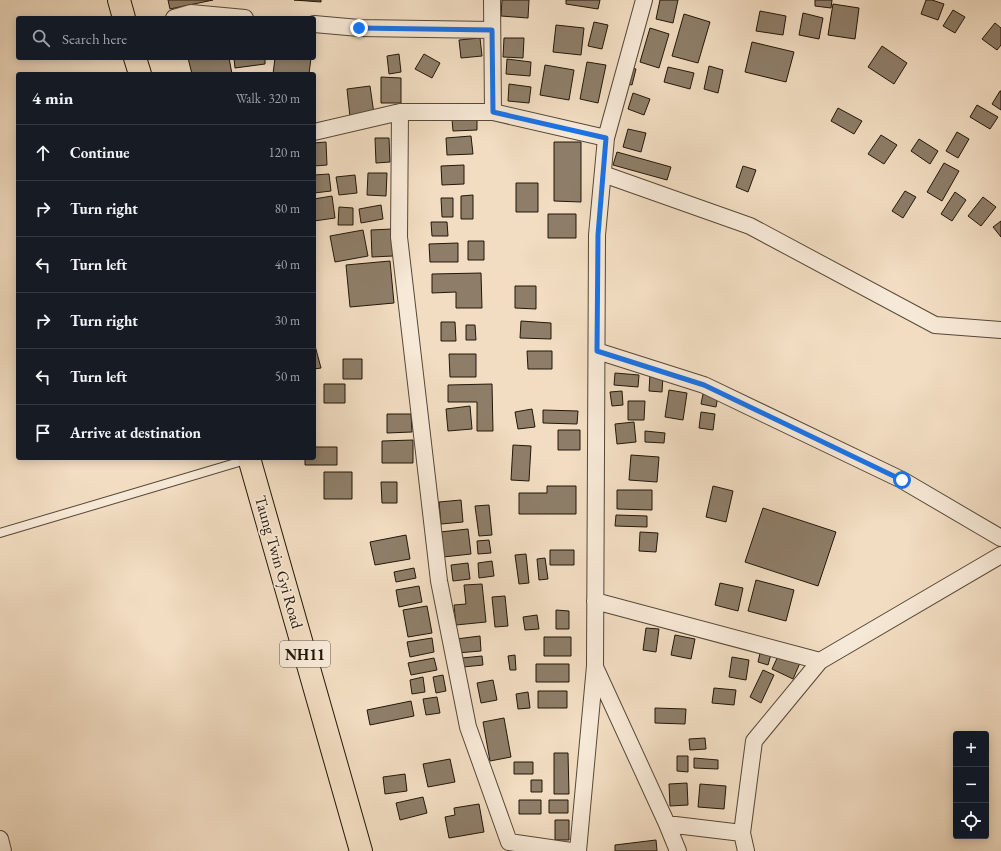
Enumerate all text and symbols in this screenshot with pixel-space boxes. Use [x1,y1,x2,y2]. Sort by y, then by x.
search box [16,16,316,60]
route end [350,19,368,37]
icon: search [30,27,52,49]
text: Search here [62,29,127,48]
text: 4 min [32,87,73,109]
text: Walk · 320 m [236,90,300,107]
icon: ahead [32,142,54,164]
text: Continue [70,143,130,162]
text: 120 m [269,144,300,161]
icon: right [32,198,54,220]
text: Turn right [70,199,138,218]
text: 80 m [275,200,300,217]
icon: left [32,254,54,276]
text: Turn left [70,255,127,274]
text: 40 m [275,256,300,273]
icon: right [32,310,54,332]
text: Turn right [70,311,138,330]
text: 30 m [275,312,300,329]
icon: left [32,366,54,388]
text: Turn left [70,367,127,386]
text: 50 m [275,368,300,385]
icon: arrive [32,422,54,444]
text: Arrive at destination [70,423,201,442]
route start [893,471,911,489]
street label: Taung Twin Gyi Road [250,493,308,632]
road number: NH11 [280,641,330,667]
map controls [953,731,989,839]
button: + [953,731,989,767]
button: − [953,767,989,803]
button: locate [953,803,989,839]

